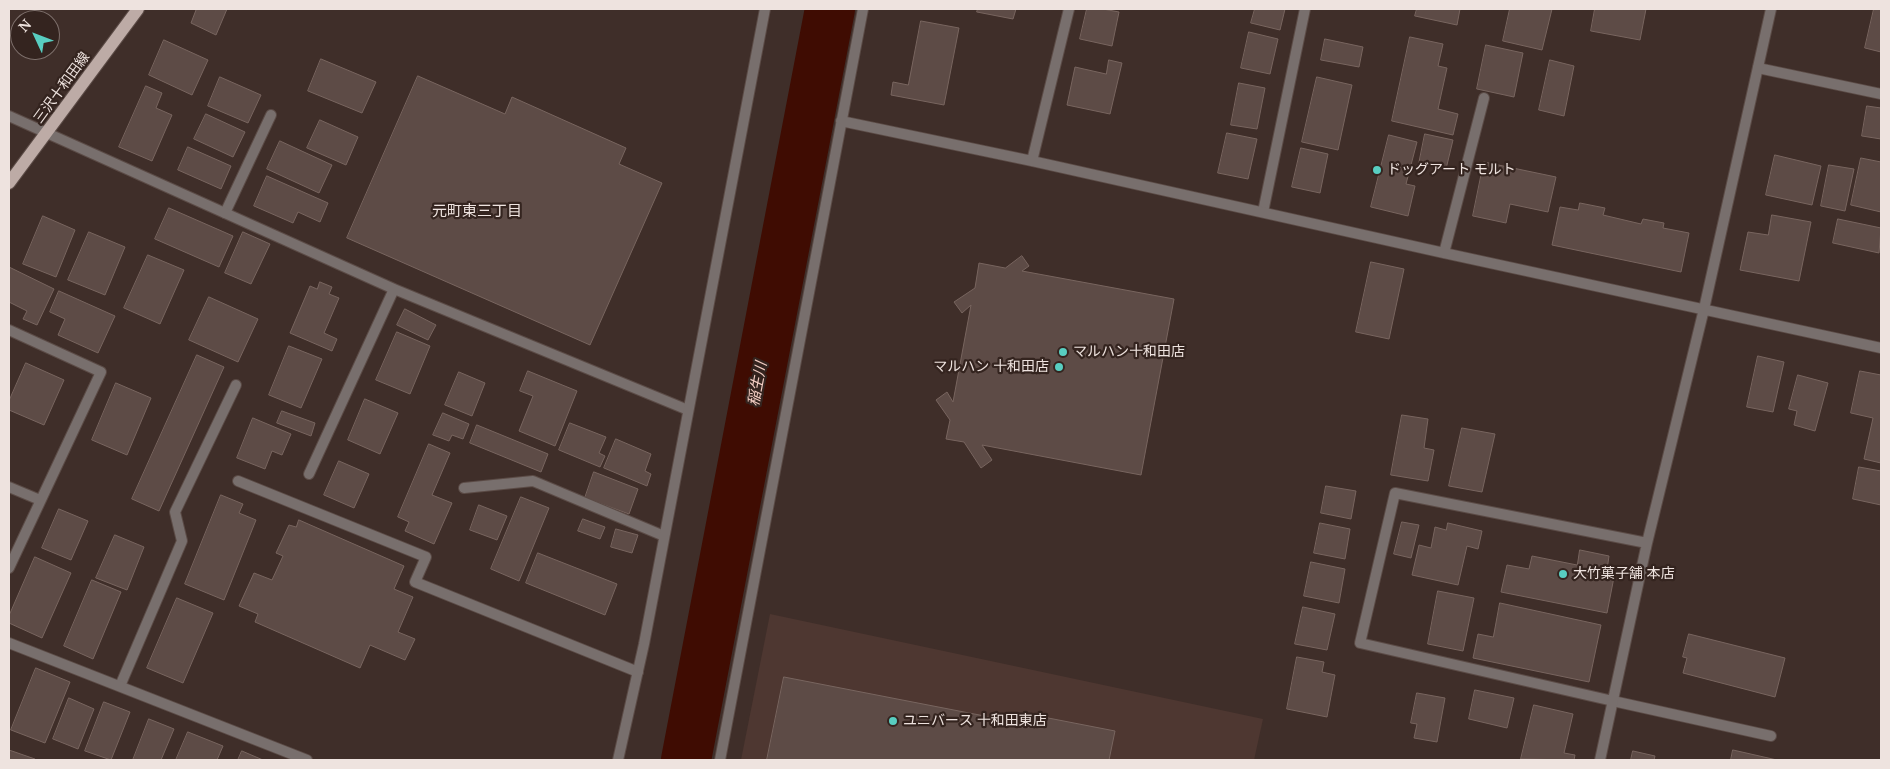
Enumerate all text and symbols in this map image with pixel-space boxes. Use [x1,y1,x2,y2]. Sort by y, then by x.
north arrow [10,10,60,60]
text: N [14,15,35,36]
street label: 三沢十和田線 [31,49,93,127]
place label: ドッグアート モルト [1387,162,1516,178]
marker: ドッグアート モルト [1371,164,1383,176]
district label: 元町東三丁目 [432,203,522,221]
place label: マルハン十和田店 [1073,344,1185,360]
marker: マルハン十和田店 [1057,346,1069,358]
place label: マルハン 十和田店 [933,359,1049,375]
water label: 稲生川 [745,360,771,408]
marker: マルハン 十和田店 [1053,361,1065,373]
place label: 大竹菓子舗 本店 [1573,566,1675,582]
marker: 大竹菓子舗 本店 [1557,568,1569,580]
place label: ユニバース 十和田東店 [903,713,1047,729]
marker: ユニバース 十和田東店 [887,715,899,727]

